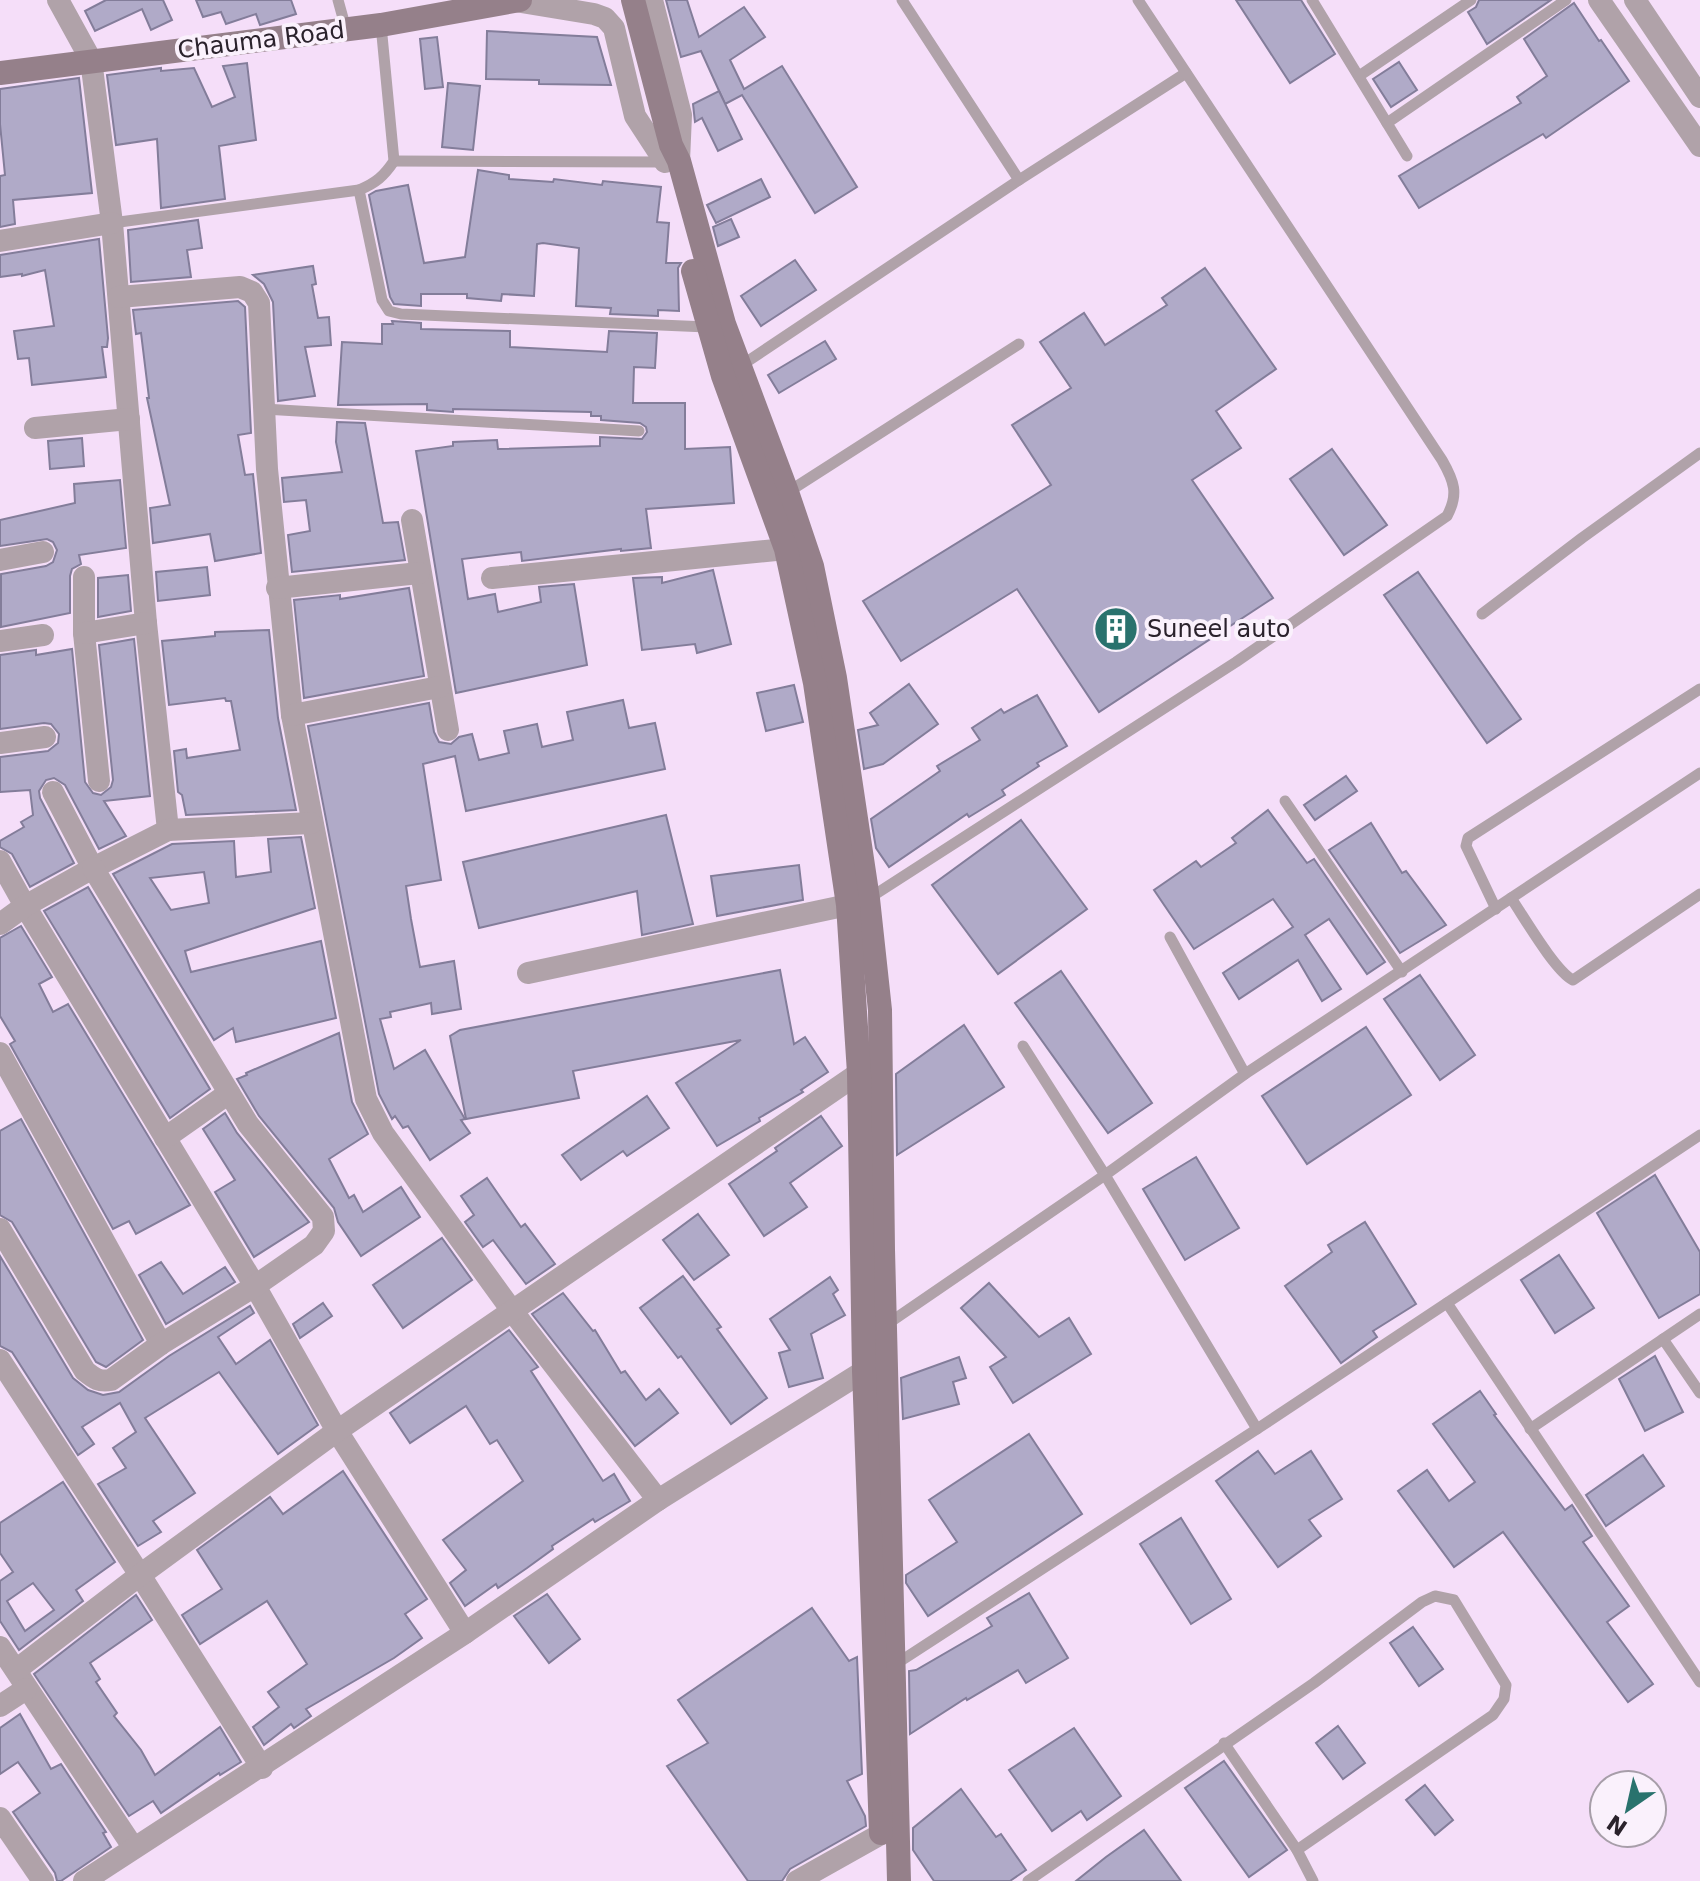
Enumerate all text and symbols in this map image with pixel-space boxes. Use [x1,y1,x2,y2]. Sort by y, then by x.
street label: Chauma Road [176,16,346,64]
building icon: Suneel auto [1092,605,1140,653]
place label: Suneel auto [1147,615,1291,643]
north arrow [1588,1769,1668,1849]
text: N [1602,1810,1632,1841]

